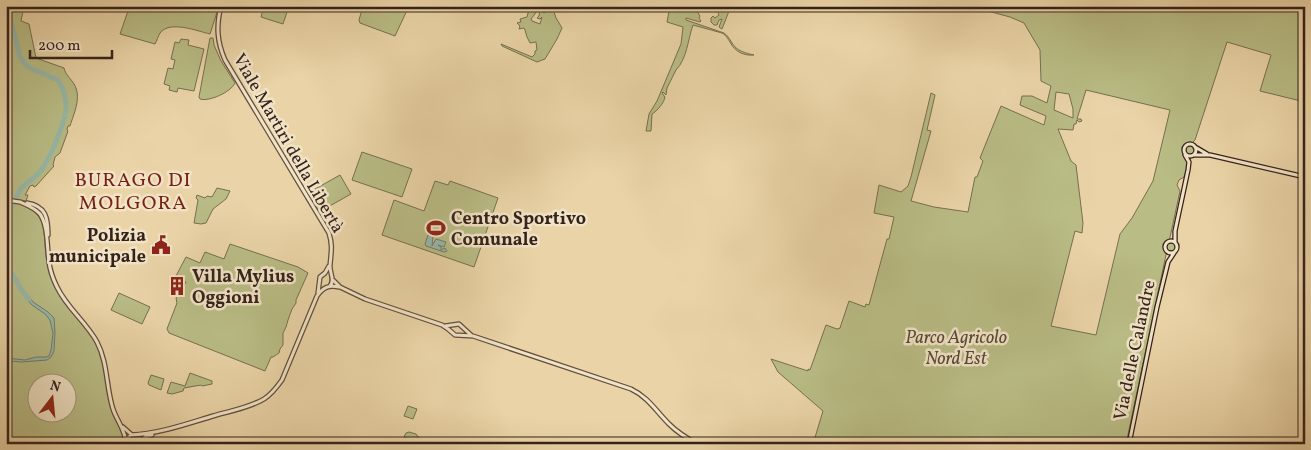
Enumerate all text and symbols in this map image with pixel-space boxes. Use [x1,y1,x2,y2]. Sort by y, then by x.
scale bar [30,28,112,60]
text: 200 m [38,36,81,57]
street label: Viale Martiri della Libertà [226,49,349,238]
district label: BURAGO DI MOLGORA [74,167,192,218]
place label: Centro Sportivo Comunale [451,207,586,253]
sports icon: Centro Sportivo Comunale [425,217,447,239]
place label: Polizia municipale [49,224,146,270]
public building icon: Polizia municipale [150,234,172,256]
place label: Villa Mylius Oggioni [192,265,294,311]
building icon: Villa Mylius Oggioni [166,275,188,297]
street label: Via delle Calandre [1108,278,1163,423]
park label: Parco Agricolo Nord Est [905,326,1007,372]
north arrow [28,372,78,422]
text: N [48,376,63,397]

